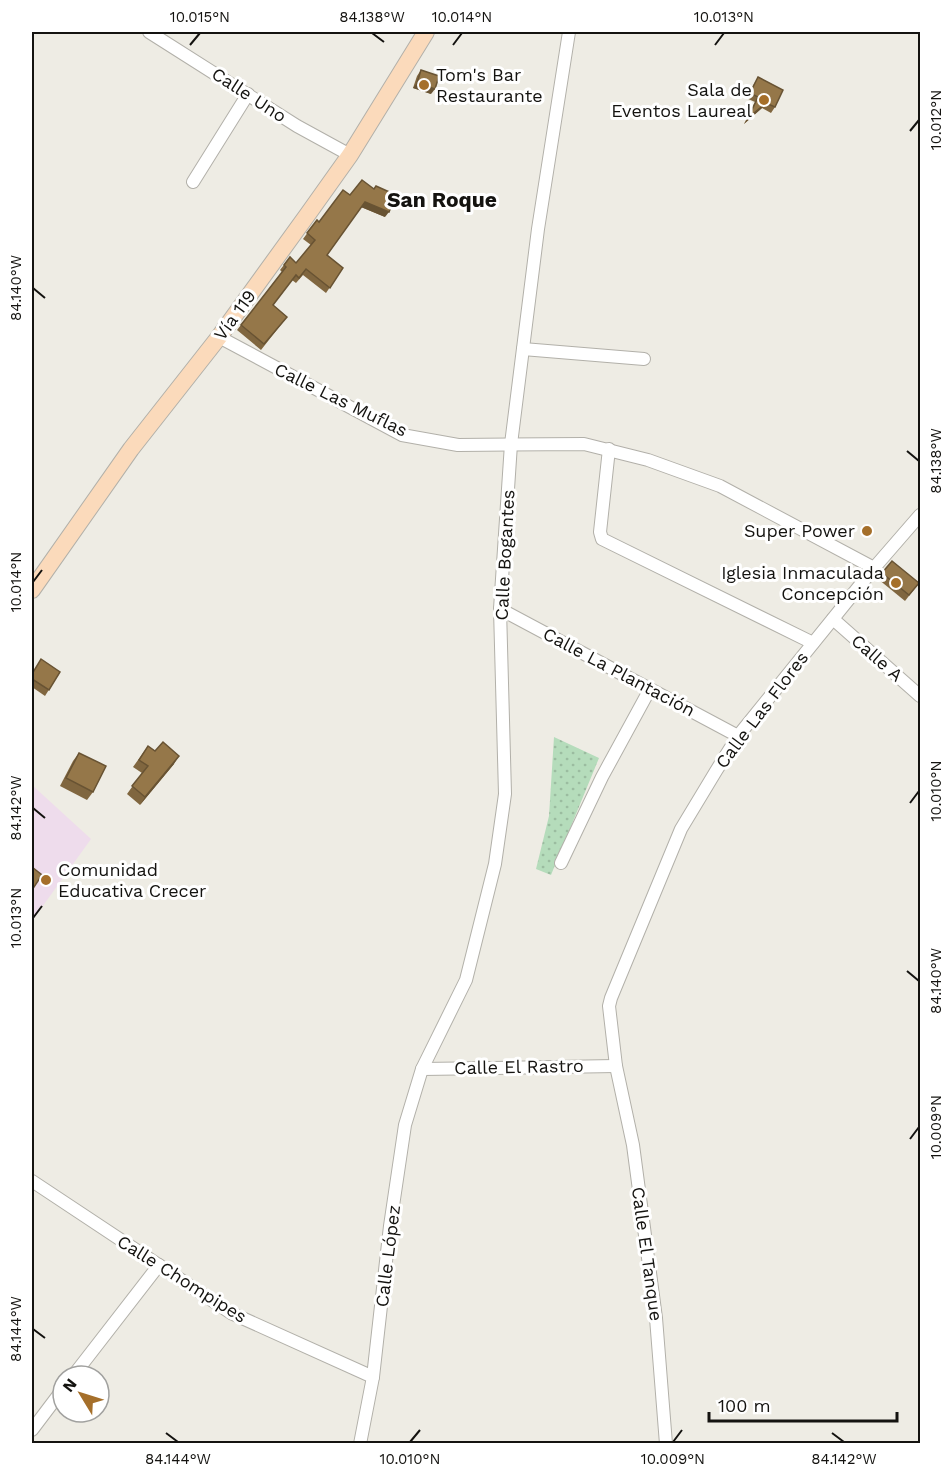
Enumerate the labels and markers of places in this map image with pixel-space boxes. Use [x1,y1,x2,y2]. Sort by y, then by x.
place label: Tom's Bar Restaurante [436,64,543,106]
marker: Tom's Bar Restaurante [417,78,431,92]
place label: Sala de Eventos Laureal [611,79,752,121]
marker: Sala de Eventos Laureal [757,93,771,107]
place label: Super Power [744,520,855,541]
marker: Super Power [860,524,874,538]
place label: Iglesia Inmaculada Concepción [721,562,884,604]
marker: Iglesia Inmaculada Concepción [889,576,903,590]
place label: Comunidad Educativa Crecer [58,859,206,901]
marker: Comunidad Educativa Crecer [39,873,53,887]

